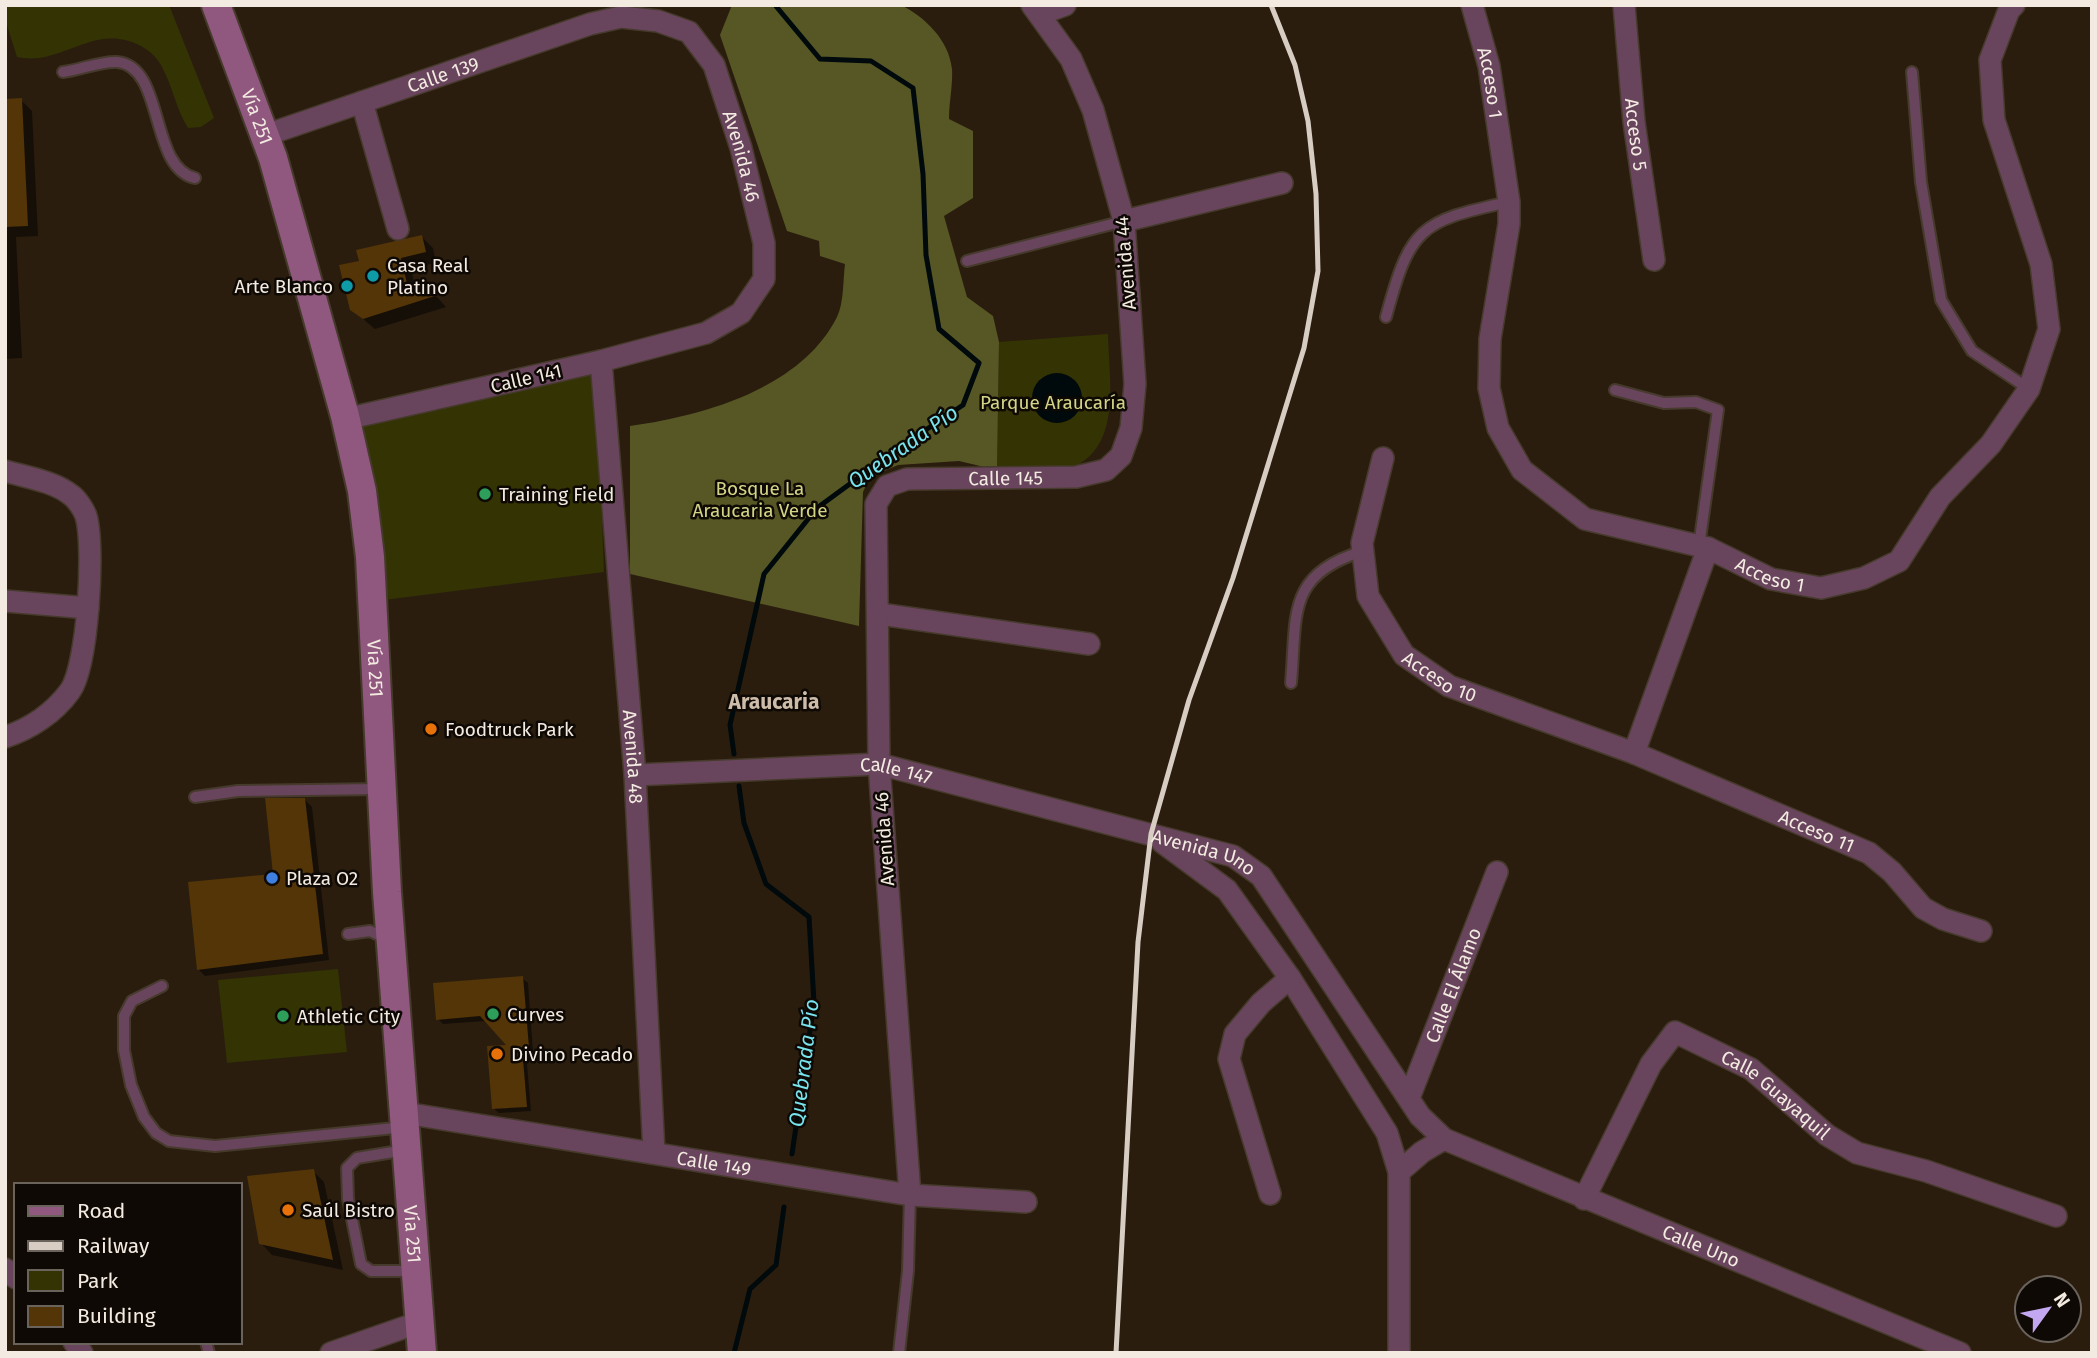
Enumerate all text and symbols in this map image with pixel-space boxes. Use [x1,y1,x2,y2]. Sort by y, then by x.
street label: Acceso 1 [1472,44,1508,120]
street label: Calle 139 [404,52,482,98]
street label: Vía 251 [236,86,278,148]
street label: Acceso 5 [1620,97,1652,172]
street label: Avenida 46 [717,107,765,204]
street label: Avenida 44 [1110,215,1141,311]
place label: Casa Real Platino [387,254,469,299]
marker: Casa Real Platino [365,268,381,284]
place label: Arte Blanco [235,275,333,298]
marker: Arte Blanco [339,278,355,294]
street label: Calle 141 [488,359,564,398]
park label: Parque Araucaría [980,391,1126,414]
water label: Quebrada Pío [843,399,963,495]
street label: Calle 145 [968,466,1043,490]
park label: Bosque La Araucaria Verde [692,477,828,522]
place label: Training Field [499,483,614,506]
marker: Training Field [477,486,493,502]
street label: Acceso 1 [1732,552,1806,597]
street label: Vía 251 [362,639,388,698]
street label: Acceso 10 [1398,646,1480,707]
district label: Araucaria [728,689,819,715]
street label: Avenida 48 [618,709,647,804]
place label: Foodtruck Park [445,718,574,741]
marker: Foodtruck Park [423,721,439,737]
street label: Calle 147 [860,753,934,789]
street label: Avenida 46 [870,791,899,887]
street label: Acceso 11 [1775,805,1858,857]
street label: Avenida Uno [1149,824,1260,880]
place label: Plaza O2 [286,867,358,890]
marker: Plaza O2 [264,870,280,886]
street label: Calle El Álamo [1421,924,1486,1046]
water label: Quebrada Pío [783,998,825,1128]
place label: Curves [507,1003,564,1026]
place label: Athletic City [297,1005,401,1028]
marker: Curves [485,1006,501,1022]
marker: Athletic City [275,1008,291,1024]
place label: Divino Pecado [511,1043,633,1066]
street label: Calle Guayaquil [1717,1045,1835,1145]
marker: Divino Pecado [489,1046,505,1062]
street label: Calle 149 [675,1146,753,1181]
legend [14,1183,242,1344]
text: Road [77,1198,125,1224]
place label: Saúl Bistro [302,1199,395,1222]
marker: Saúl Bistro [280,1202,296,1218]
street label: Vía 251 [399,1204,426,1264]
street label: Calle Uno [1659,1220,1743,1272]
text: Railway [77,1233,150,1259]
text: Park [77,1268,119,1294]
north arrow [2013,1274,2083,1344]
text: N [2049,1288,2075,1312]
text: Building [77,1303,156,1329]

